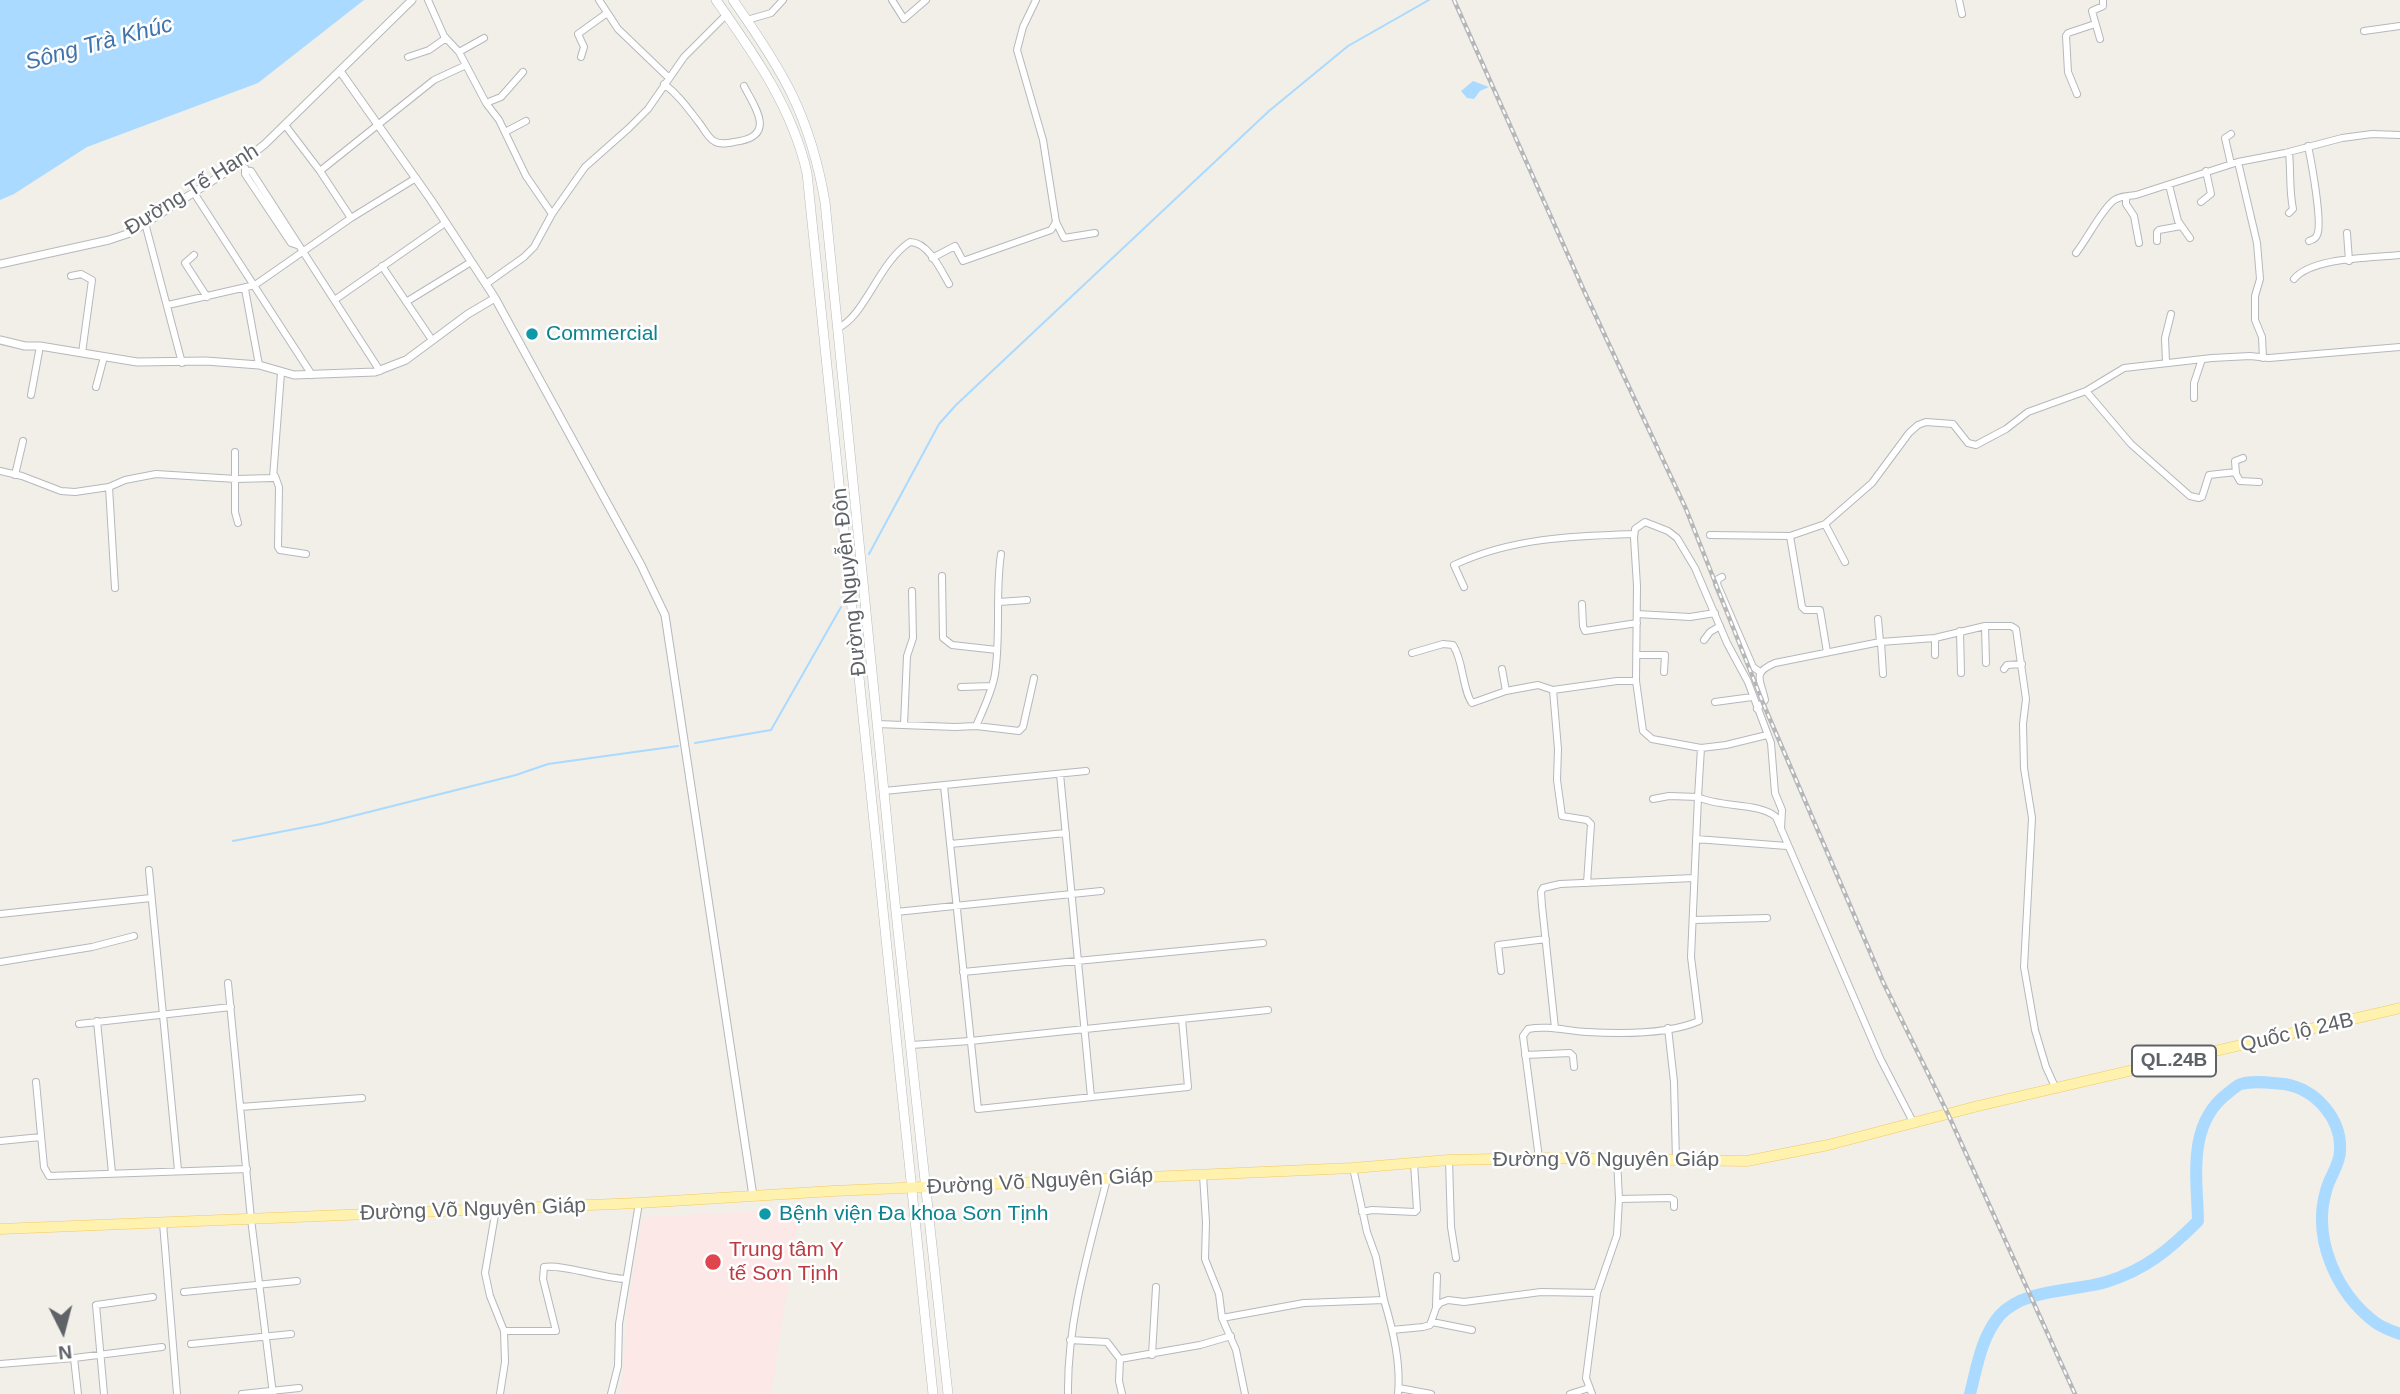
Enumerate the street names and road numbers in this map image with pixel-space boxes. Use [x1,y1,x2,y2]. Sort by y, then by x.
street label: Đường Tế Hanh [121,139,263,241]
street label: Đường Nguyễn Đôn [828,487,872,677]
street label: Quốc lộ 24B [2238,1008,2356,1058]
road number: QL.24B [2132,1046,2216,1077]
street label: Đường Võ Nguyên Giáp [1493,1147,1719,1173]
street label: Đường Võ Nguyên Giáp [926,1163,1154,1201]
street label: Đường Võ Nguyên Giáp [359,1193,587,1227]

